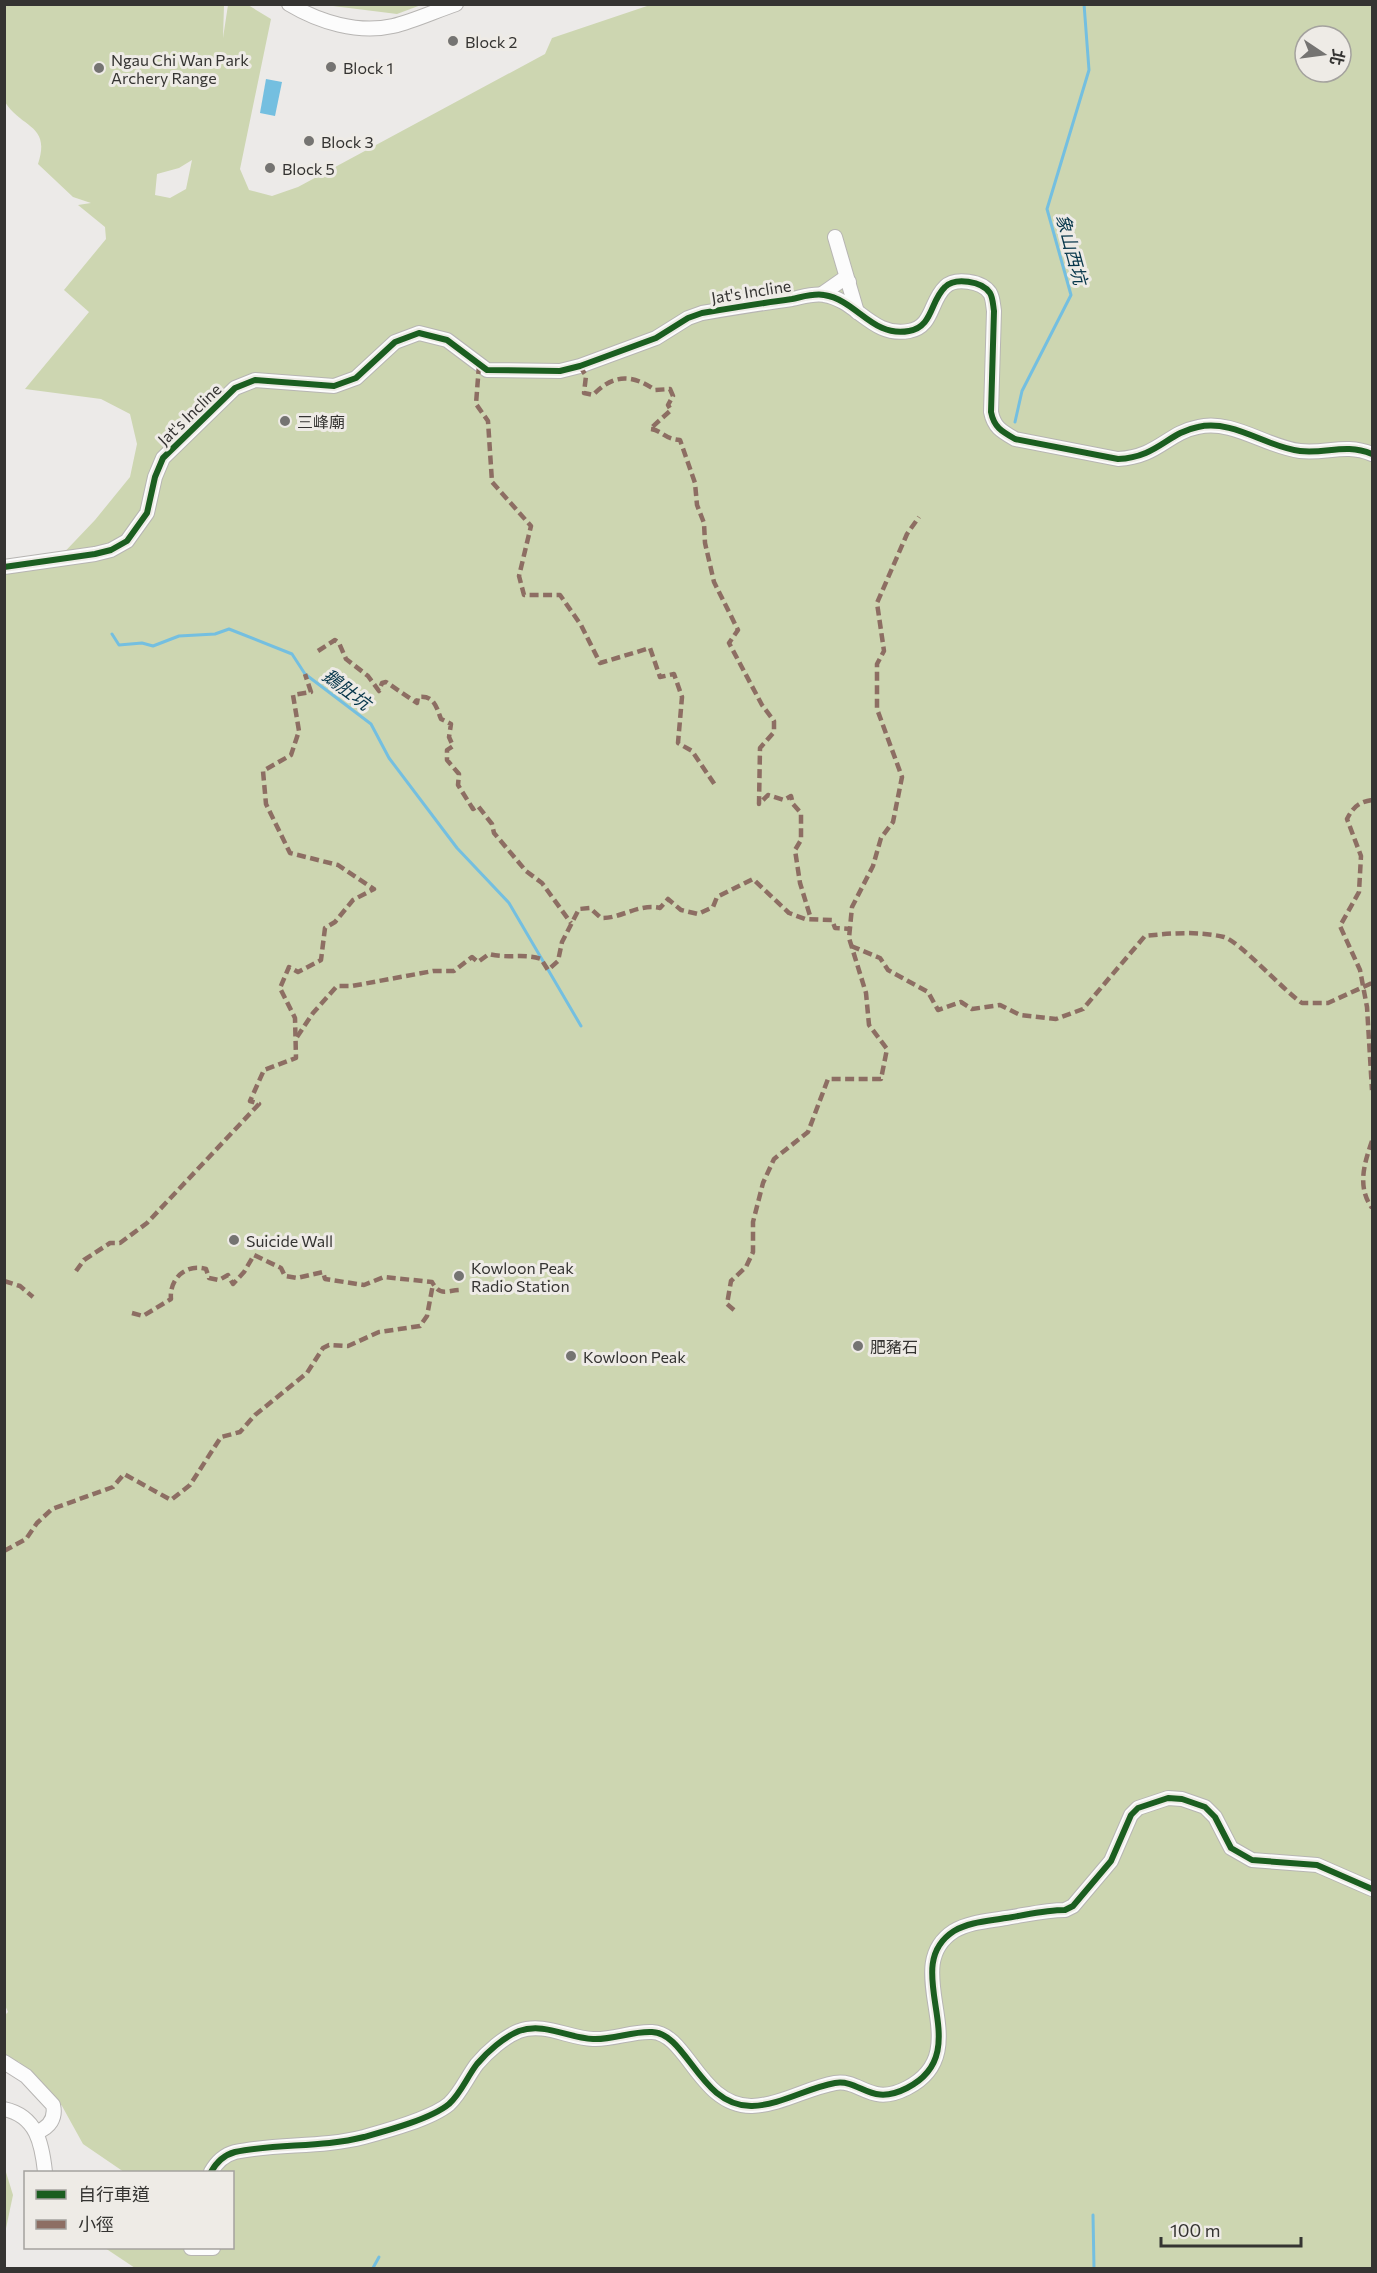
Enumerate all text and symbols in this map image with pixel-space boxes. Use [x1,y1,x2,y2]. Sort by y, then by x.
north arrow [1293,24,1353,84]
place label: Block 2 [465,32,518,51]
marker: Block 2 [446,34,460,48]
text: 北 [1327,48,1349,67]
place label: Ngau Chi Wan Park Archery Range [111,50,249,87]
place label: Block 1 [343,58,393,77]
marker: Block 1 [324,60,338,74]
marker: Ngau Chi Wan Park Archery Range [92,61,106,75]
place label: Block 3 [321,132,374,151]
marker: Block 3 [302,134,316,148]
place label: Block 5 [282,159,335,178]
marker: Block 5 [263,161,277,175]
water label: 象山西坑 [1052,211,1093,290]
street label: Jat's Incline [710,275,792,307]
street label: Jat's Incline [153,379,225,449]
place label: 三峰廟 [297,412,345,431]
marker: 三峰廟 [278,414,292,428]
water label: 鵝肚坑 [319,664,378,716]
place label: Suicide Wall [246,1231,333,1250]
marker: Suicide Wall [227,1233,241,1247]
place label: Kowloon Peak Radio Station [471,1258,574,1295]
marker: Kowloon Peak Radio Station [452,1269,466,1283]
place label: 肥豬石 [870,1337,918,1356]
marker: 肥豬石 [851,1339,865,1353]
place label: Kowloon Peak [583,1347,686,1366]
marker: Kowloon Peak [564,1349,578,1363]
legend [24,2171,234,2249]
text: 自行車道 [78,2183,150,2205]
scale bar [1161,2210,1300,2248]
text: 小徑 [78,2213,114,2235]
text: 100 m [1170,2219,1220,2241]

